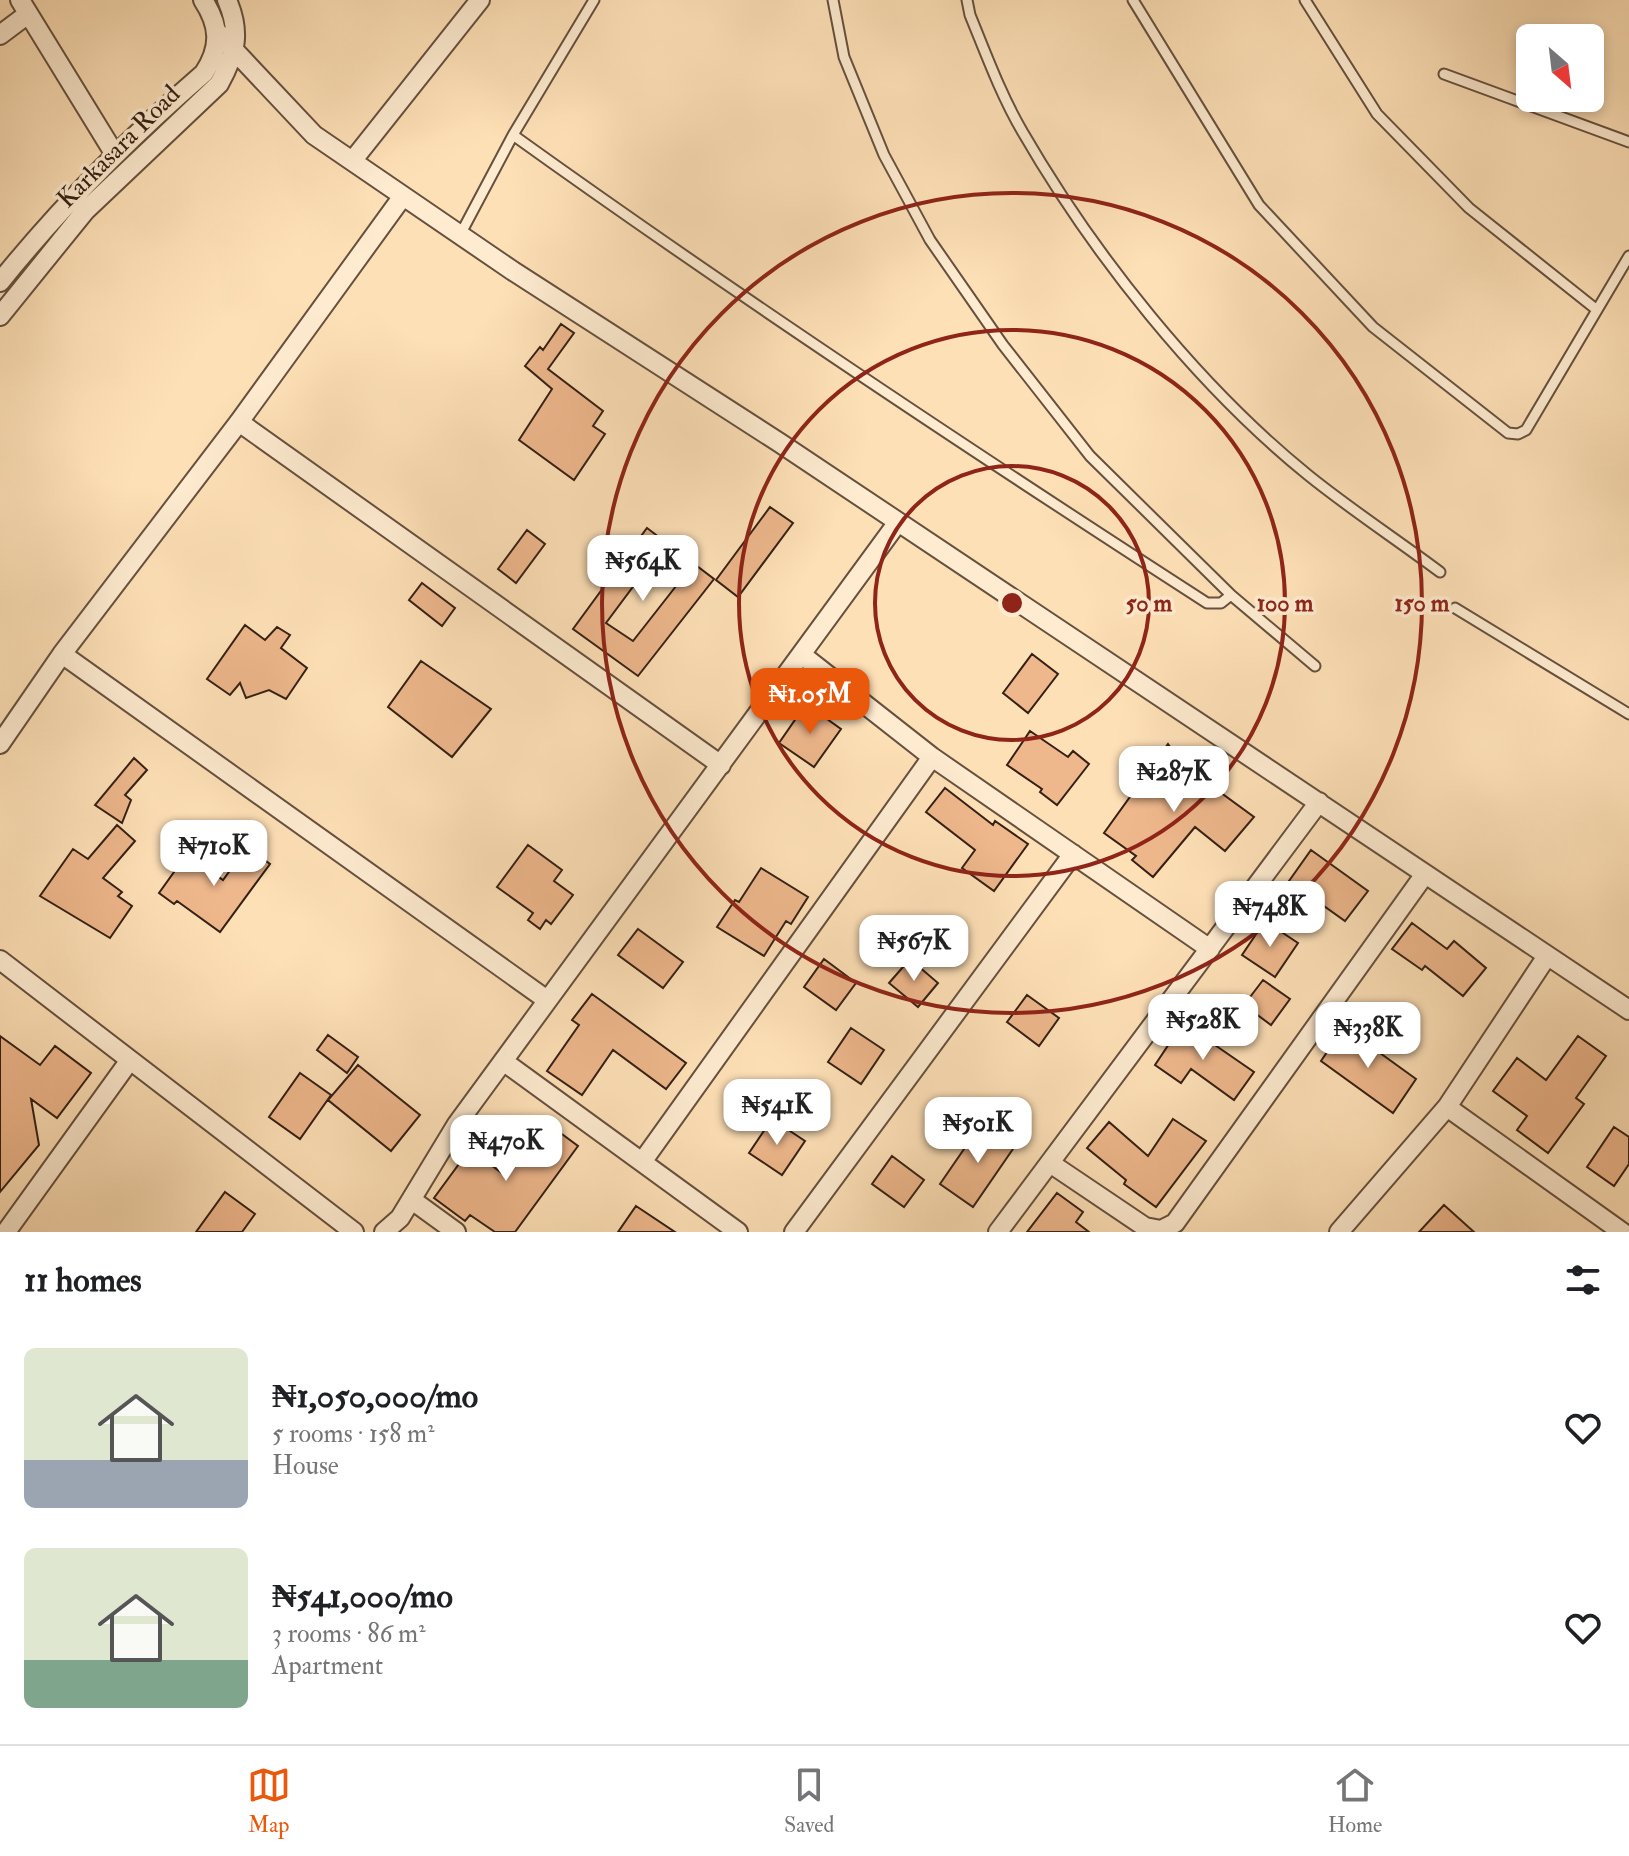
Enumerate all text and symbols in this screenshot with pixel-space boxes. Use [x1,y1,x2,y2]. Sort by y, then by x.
north arrow [1516,24,1604,112]
map controls [1516,24,1604,112]
street label: Karkasara Road [50,78,187,215]
pin: ₦564K [587,535,699,603]
text: ₦564K [605,545,681,577]
text: 50 m [1126,588,1173,619]
text: 100 m [1257,588,1314,619]
text: 150 m [1395,588,1450,619]
centre of rings [998,589,1026,617]
pin: ₦1.05M [745,668,875,736]
text: ₦1.05M [768,678,852,710]
pin: ₦287K [1118,746,1230,814]
text: ₦287K [1137,756,1211,788]
pin: ₦710K [158,820,270,888]
text: ₦710K [178,830,250,862]
pin: ₦748K [1214,881,1326,949]
text: ₦748K [1233,891,1307,923]
pin: ₦567K [858,915,970,983]
text: ₦567K [877,925,951,957]
pin: ₦528K [1147,994,1259,1062]
pin: ₦338K [1312,1002,1424,1070]
text: ₦528K [1166,1004,1240,1036]
text: ₦338K [1333,1012,1403,1044]
pin: ₦541K [721,1079,833,1147]
text: ₦541K [741,1089,813,1121]
pin: ₦501K [922,1097,1034,1165]
text: ₦501K [943,1107,1013,1139]
pin: ₦470K [450,1115,562,1183]
text: ₦470K [468,1125,544,1157]
icon: filters [1561,1258,1605,1302]
text: 11 homes [24,1259,142,1302]
text: ₦1,050,000/mo [272,1375,478,1418]
icon: home [88,1380,184,1476]
icon: heart [1561,1406,1605,1450]
text: 5 rooms · 158 m² [272,1418,434,1450]
text: House [272,1450,339,1482]
text: ₦541,000/mo [272,1575,453,1618]
icon: home [88,1580,184,1676]
icon: heart [1561,1606,1605,1650]
text: 3 rooms · 86 m² [272,1618,426,1650]
text: Apartment [272,1650,383,1682]
tab: Map [247,1763,291,1839]
tab: Saved [784,1763,834,1839]
tab: Home [1328,1763,1382,1839]

